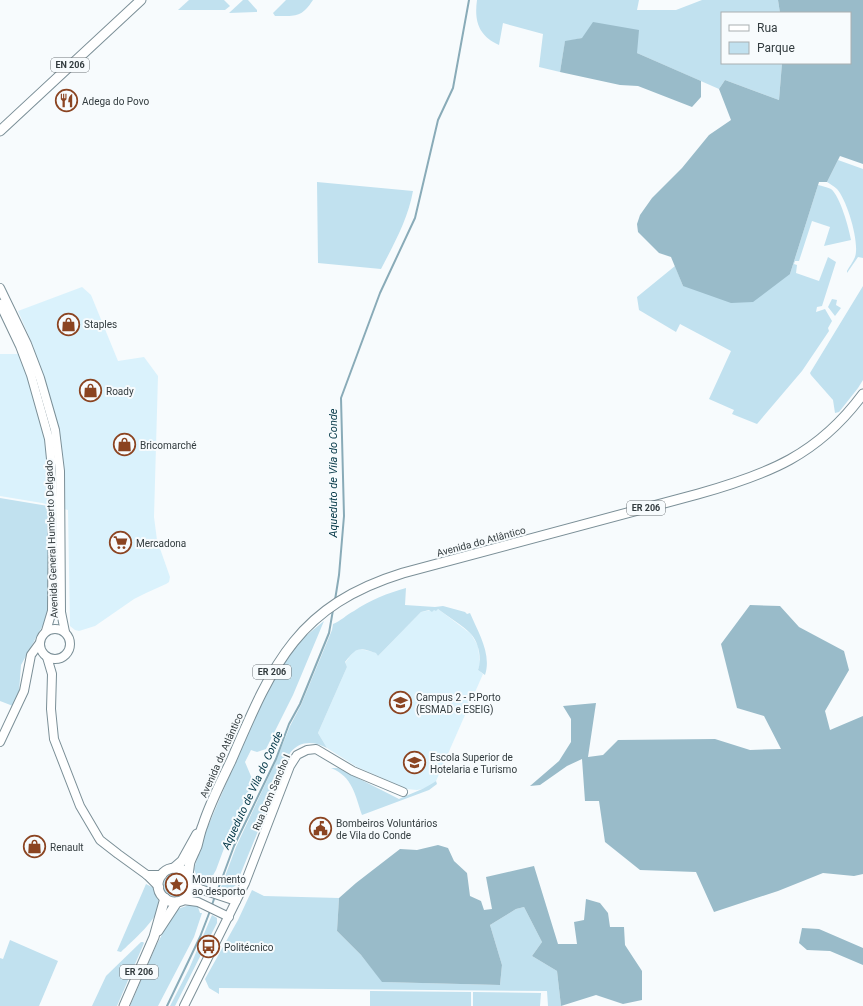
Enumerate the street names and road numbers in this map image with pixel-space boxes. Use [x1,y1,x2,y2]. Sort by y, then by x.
road number: EN 206 [51,58,89,72]
street label: Avenida General Humberto Delgado [43,459,60,618]
road number: ER 206 [627,501,665,515]
street label: Avenida do Atlântico [436,524,527,559]
road number: ER 206 [253,665,291,679]
street label: Avenida do Atlântico [198,711,245,799]
street label: Rua Dom Sancho I [250,752,292,832]
road number: ER 206 [120,965,158,979]

